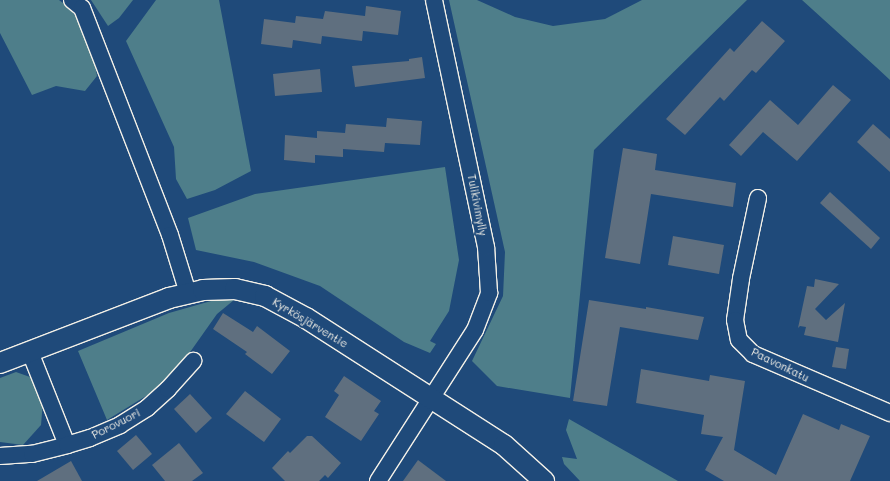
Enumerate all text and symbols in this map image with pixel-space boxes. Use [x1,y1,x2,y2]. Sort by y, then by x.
street label: Tulikivimylly [465,173,489,237]
street label: Kyrkösjärventie [270,295,350,351]
street label: Paavonkatu [749,345,811,385]
street label: Porovuori [90,406,142,442]

